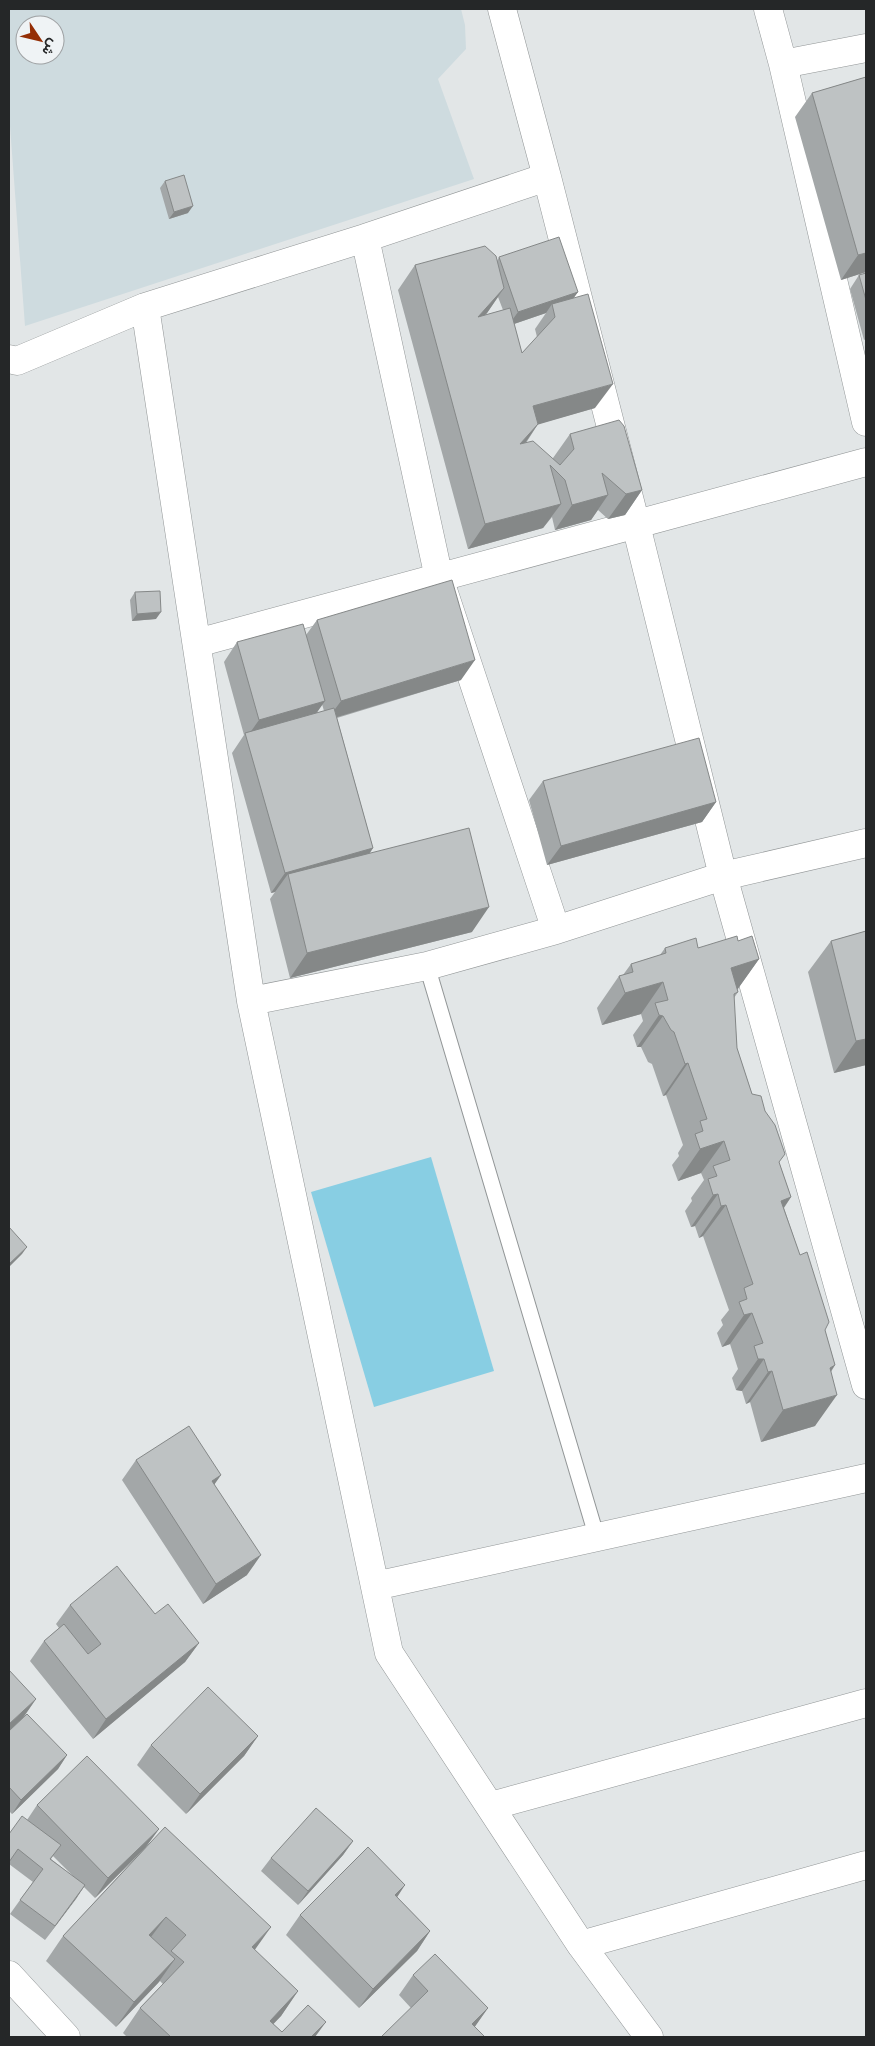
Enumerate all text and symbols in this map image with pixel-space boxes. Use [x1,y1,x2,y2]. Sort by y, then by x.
north arrow [15,15,65,65]
text: ش [38,35,63,60]

